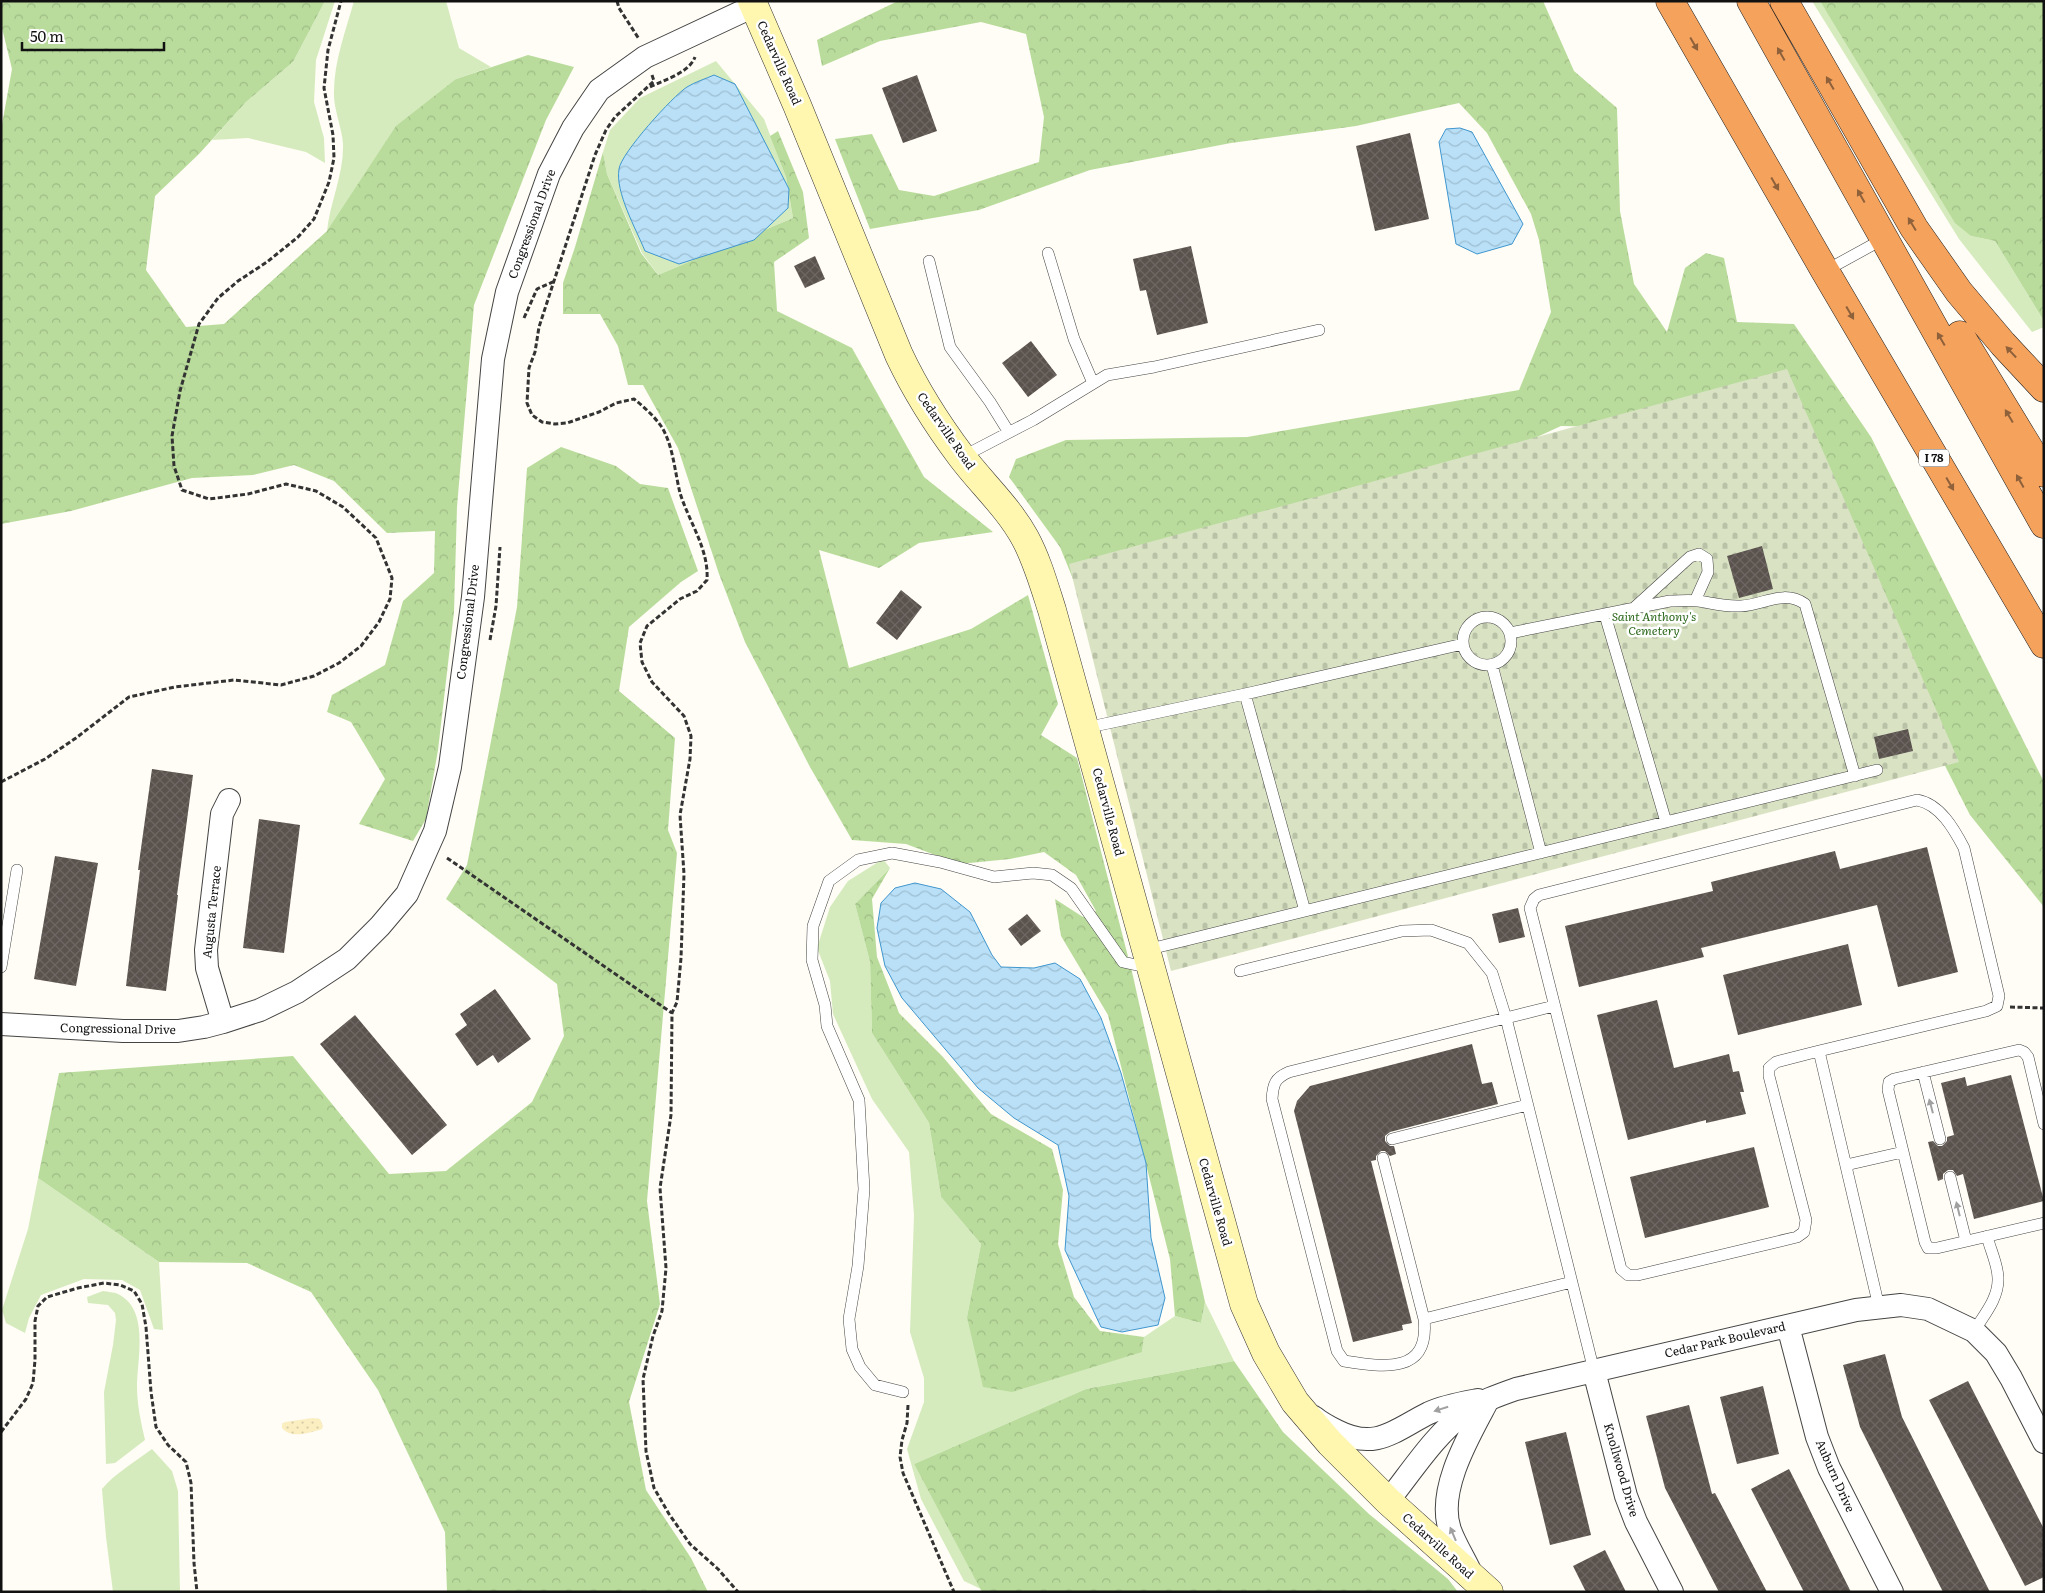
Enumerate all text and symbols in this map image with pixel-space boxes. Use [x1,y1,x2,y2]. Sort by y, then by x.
street label: Cedarville Road [753,17,807,108]
scale bar [22,20,165,52]
text: 50 m [30,24,64,47]
one-way arrow [1690,36,1698,51]
one-way arrow [1777,47,1785,62]
one-way arrow [1826,76,1835,89]
street label: Congressional Drive [503,166,559,281]
one-way arrow [1771,177,1779,192]
one-way arrow [1857,188,1865,203]
one-way arrow [1907,217,1916,230]
one-way arrow [1845,307,1854,320]
one-way arrow [1937,333,1946,346]
one-way arrow [2005,347,2017,359]
street label: Cedarville Road [913,388,981,473]
one-way arrow [2005,410,2014,423]
road number: I 78 [1919,449,1949,466]
one-way arrow [2016,474,2024,489]
one-way arrow [1945,477,1954,490]
street label: Congressional Drive [451,563,483,680]
park label: Saint Anthony's Cemetery [1612,607,1696,639]
street label: Cedarville Road [1089,766,1130,859]
street label: Augusta Terrace [197,865,225,959]
street label: Congressional Drive [60,1018,176,1038]
one-way arrow [1927,1098,1935,1113]
street label: Cedarville Road [1195,1156,1237,1248]
one-way arrow [1954,1202,1962,1217]
street label: Cedar Park Boulevard [1662,1316,1788,1362]
one-way arrow [1433,1405,1448,1413]
street label: Knollwood Drive [1600,1421,1644,1519]
street label: Auburn Drive [1812,1436,1860,1515]
street label: Cedarville Road [1399,1508,1479,1583]
one-way arrow [1448,1527,1456,1541]

